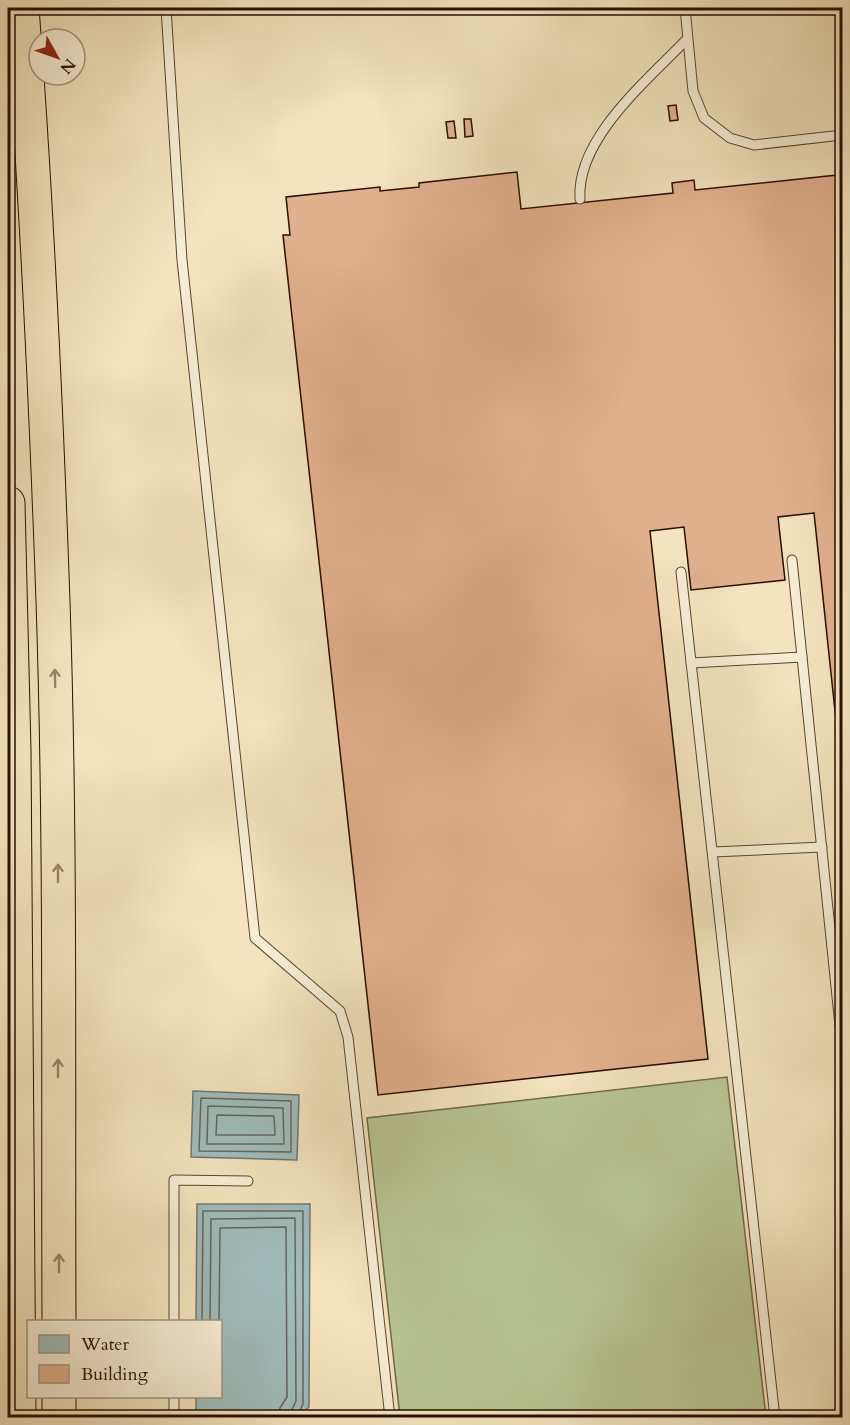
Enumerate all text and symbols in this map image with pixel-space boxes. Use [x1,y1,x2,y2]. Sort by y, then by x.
north arrow [27,27,87,87]
text: N [55,54,81,78]
one-way arrow [49,669,60,689]
one-way arrow [52,864,64,884]
one-way arrow [52,1059,64,1079]
one-way arrow [53,1254,65,1274]
legend [27,1320,222,1398]
text: Water [80,1332,130,1357]
text: Building [81,1362,149,1387]

